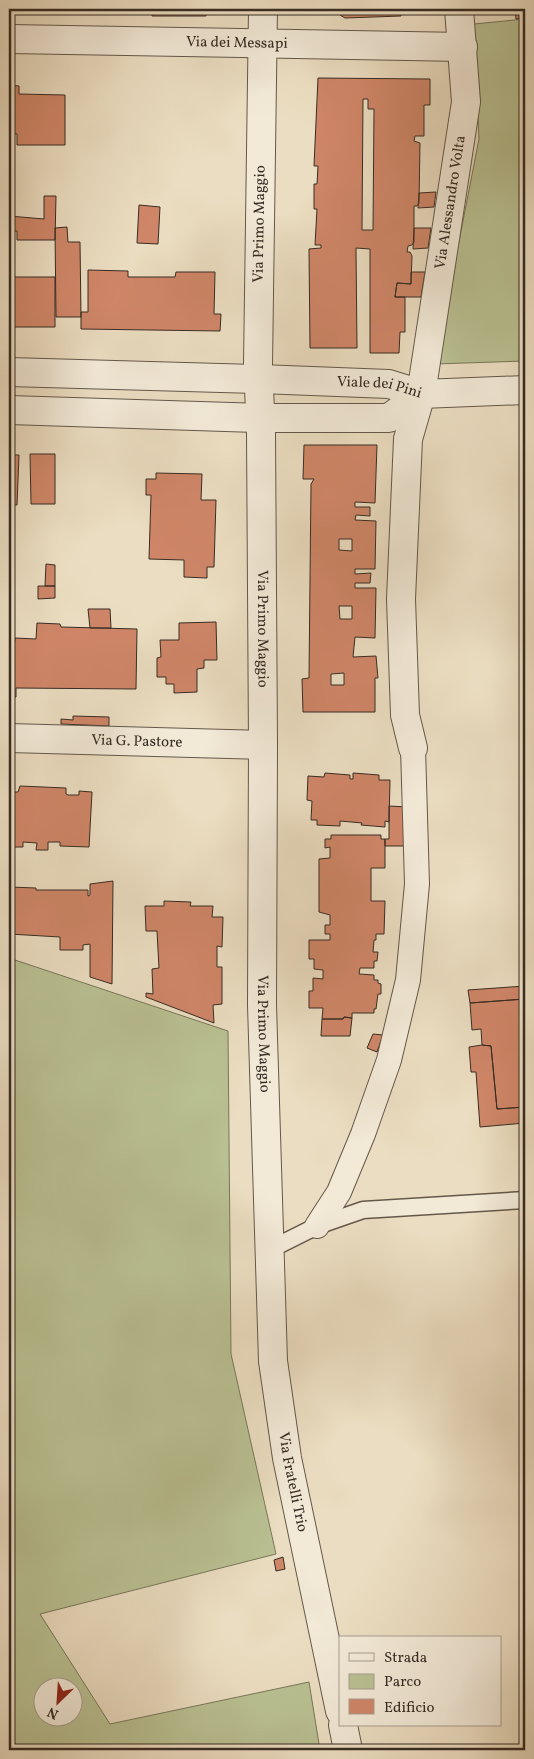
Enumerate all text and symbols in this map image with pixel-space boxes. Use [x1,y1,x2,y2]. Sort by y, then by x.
street label: Via dei Messapi [186,32,288,54]
street label: Via Alessandro Volta [430,134,471,271]
street label: Via Primo Maggio [248,165,272,283]
street label: Viale dei Pini [336,371,424,404]
street label: Via Primo Maggio [251,570,273,688]
street label: Via G. Pastore [91,730,183,753]
street label: Via Primo Maggio [251,975,275,1093]
street label: Via Fratelli Trio [273,1431,313,1534]
legend [339,1636,502,1726]
text: Strada [384,1648,427,1669]
text: Parco [384,1672,421,1693]
north arrow [32,1676,82,1726]
text: Edificio [384,1698,435,1719]
text: N [45,1702,62,1723]

